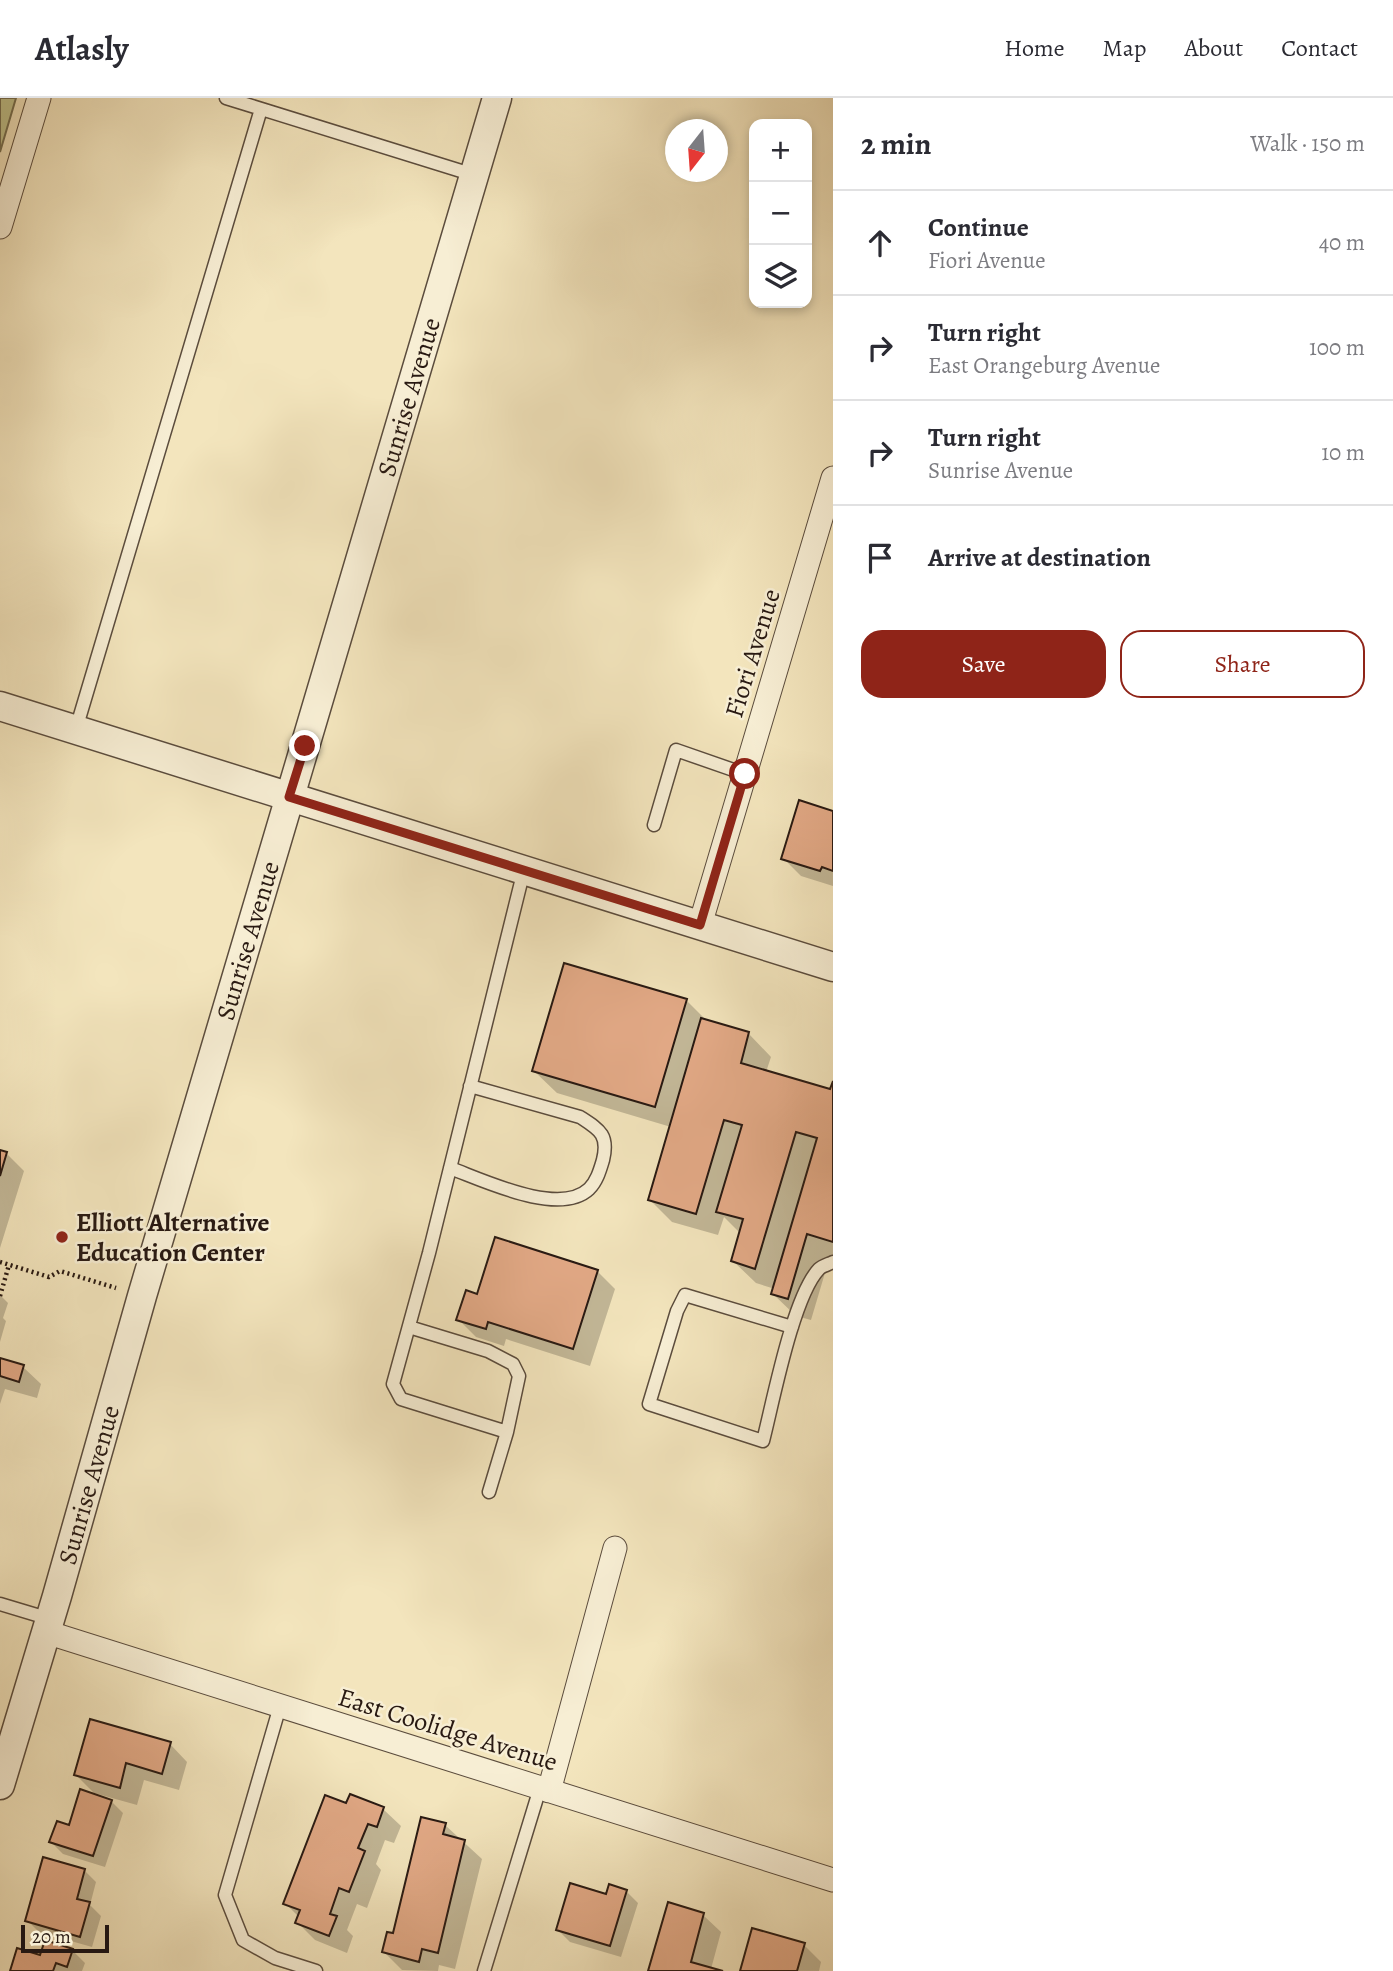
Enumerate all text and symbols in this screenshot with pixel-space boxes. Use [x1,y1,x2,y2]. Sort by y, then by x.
text: Atlasly [35,26,129,71]
text: Home [1004,32,1065,64]
text: Map [1103,32,1147,64]
text: About [1185,32,1243,64]
text: Contact [1281,32,1358,64]
north arrow [665,119,728,182]
map controls [749,119,812,308]
button: + [749,119,812,182]
text: 2 min [861,124,931,164]
text: Walk · 150 m [1250,128,1365,159]
button: − [749,182,812,245]
text: Continue [928,210,1029,245]
icon: ahead [861,224,899,262]
text: 40 m [1319,227,1365,258]
button: layers [749,245,812,308]
text: Fiori Avenue [928,245,1046,276]
street label: Sunrise Avenue [369,313,449,481]
text: Turn right [928,315,1041,350]
icon: right [861,329,899,367]
text: 100 m [1309,332,1365,363]
text: East Orangeburg Avenue [928,350,1160,381]
text: Turn right [928,420,1041,455]
icon: right [861,434,899,472]
text: 10 m [1321,437,1365,468]
text: Sunrise Avenue [928,455,1073,486]
icon: arrive [861,539,899,577]
text: Arrive at destination [928,540,1151,575]
street label: Fiori Avenue [716,584,789,722]
button: Save [861,630,1106,698]
button: Share [1120,630,1365,698]
route end [289,730,320,761]
route start [729,758,760,789]
street label: Sunrise Avenue [208,857,288,1024]
place label: Elliott Alternative Education Center [76,1205,270,1270]
marker: Elliott Alternative Education Center [54,1229,70,1245]
street label: Sunrise Avenue [50,1401,128,1569]
street label: East Coolidge Avenue [334,1679,562,1779]
scale bar [21,1922,108,1954]
text: 20 m [32,1924,71,1950]

